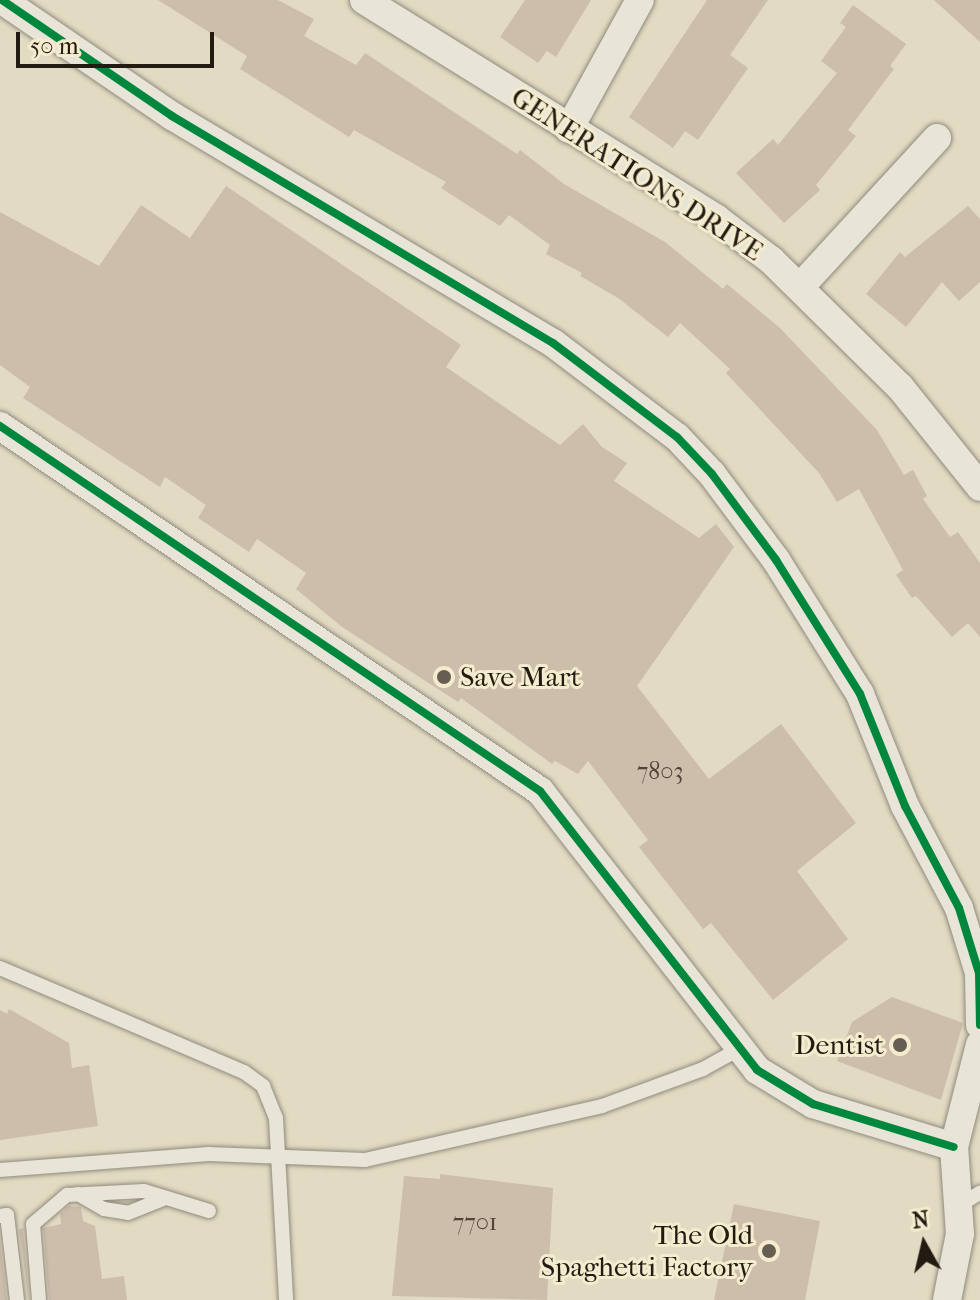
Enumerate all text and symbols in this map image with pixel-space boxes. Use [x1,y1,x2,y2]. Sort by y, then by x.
scale bar [20,16,218,66]
text: 50 m [30,32,79,60]
street label: GENERATIONS DRIVE [505,80,769,268]
place label: Save Mart [460,660,581,694]
marker: Save Mart [435,668,453,686]
house number: 7803 [637,758,683,786]
place label: Dentist [794,1028,884,1062]
marker: Dentist [891,1036,909,1054]
north arrow [884,1204,964,1284]
text: N [911,1206,931,1234]
house number: 7701 [453,1209,497,1237]
place label: The Old Spaghetti Factory [541,1218,753,1284]
marker: The Old Spaghetti Factory [760,1242,778,1260]

